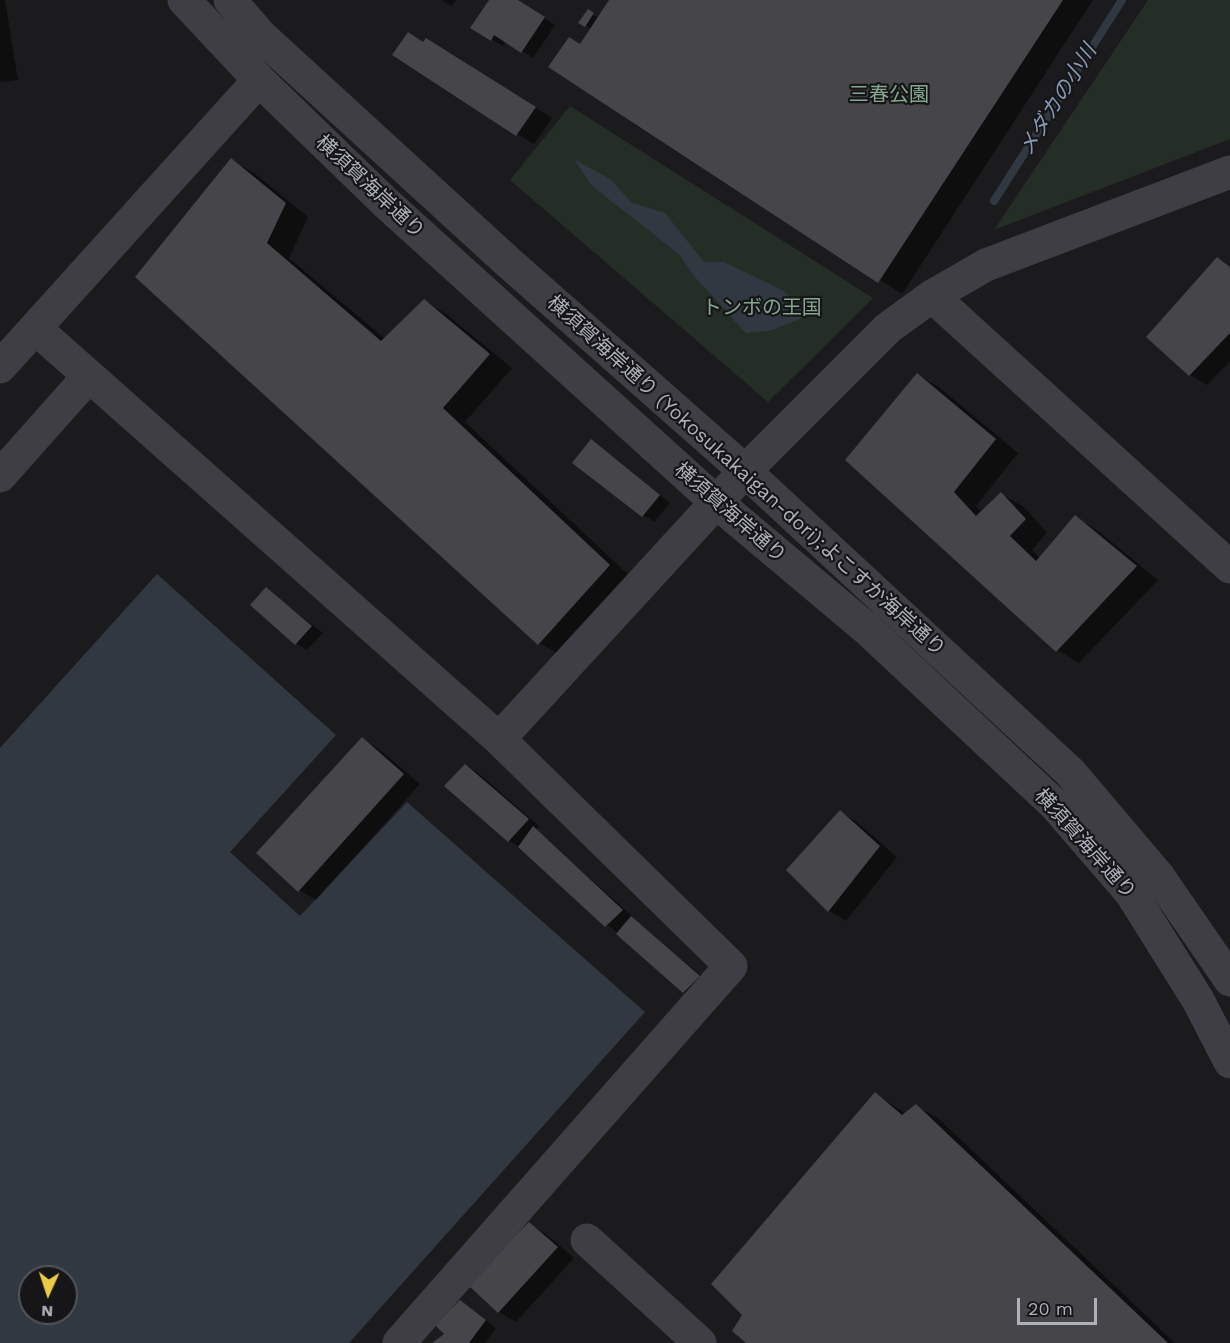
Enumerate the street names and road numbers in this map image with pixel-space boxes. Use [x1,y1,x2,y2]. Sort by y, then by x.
street label: 横須賀海岸通り [311,130,429,244]
street label: 横須賀海岸通り (Yokosukakaigan-dori);よこすか海岸通り [542,291,950,661]
street label: 横須賀海岸通り [669,458,791,568]
street label: 横須賀海岸通り [1029,784,1141,904]

